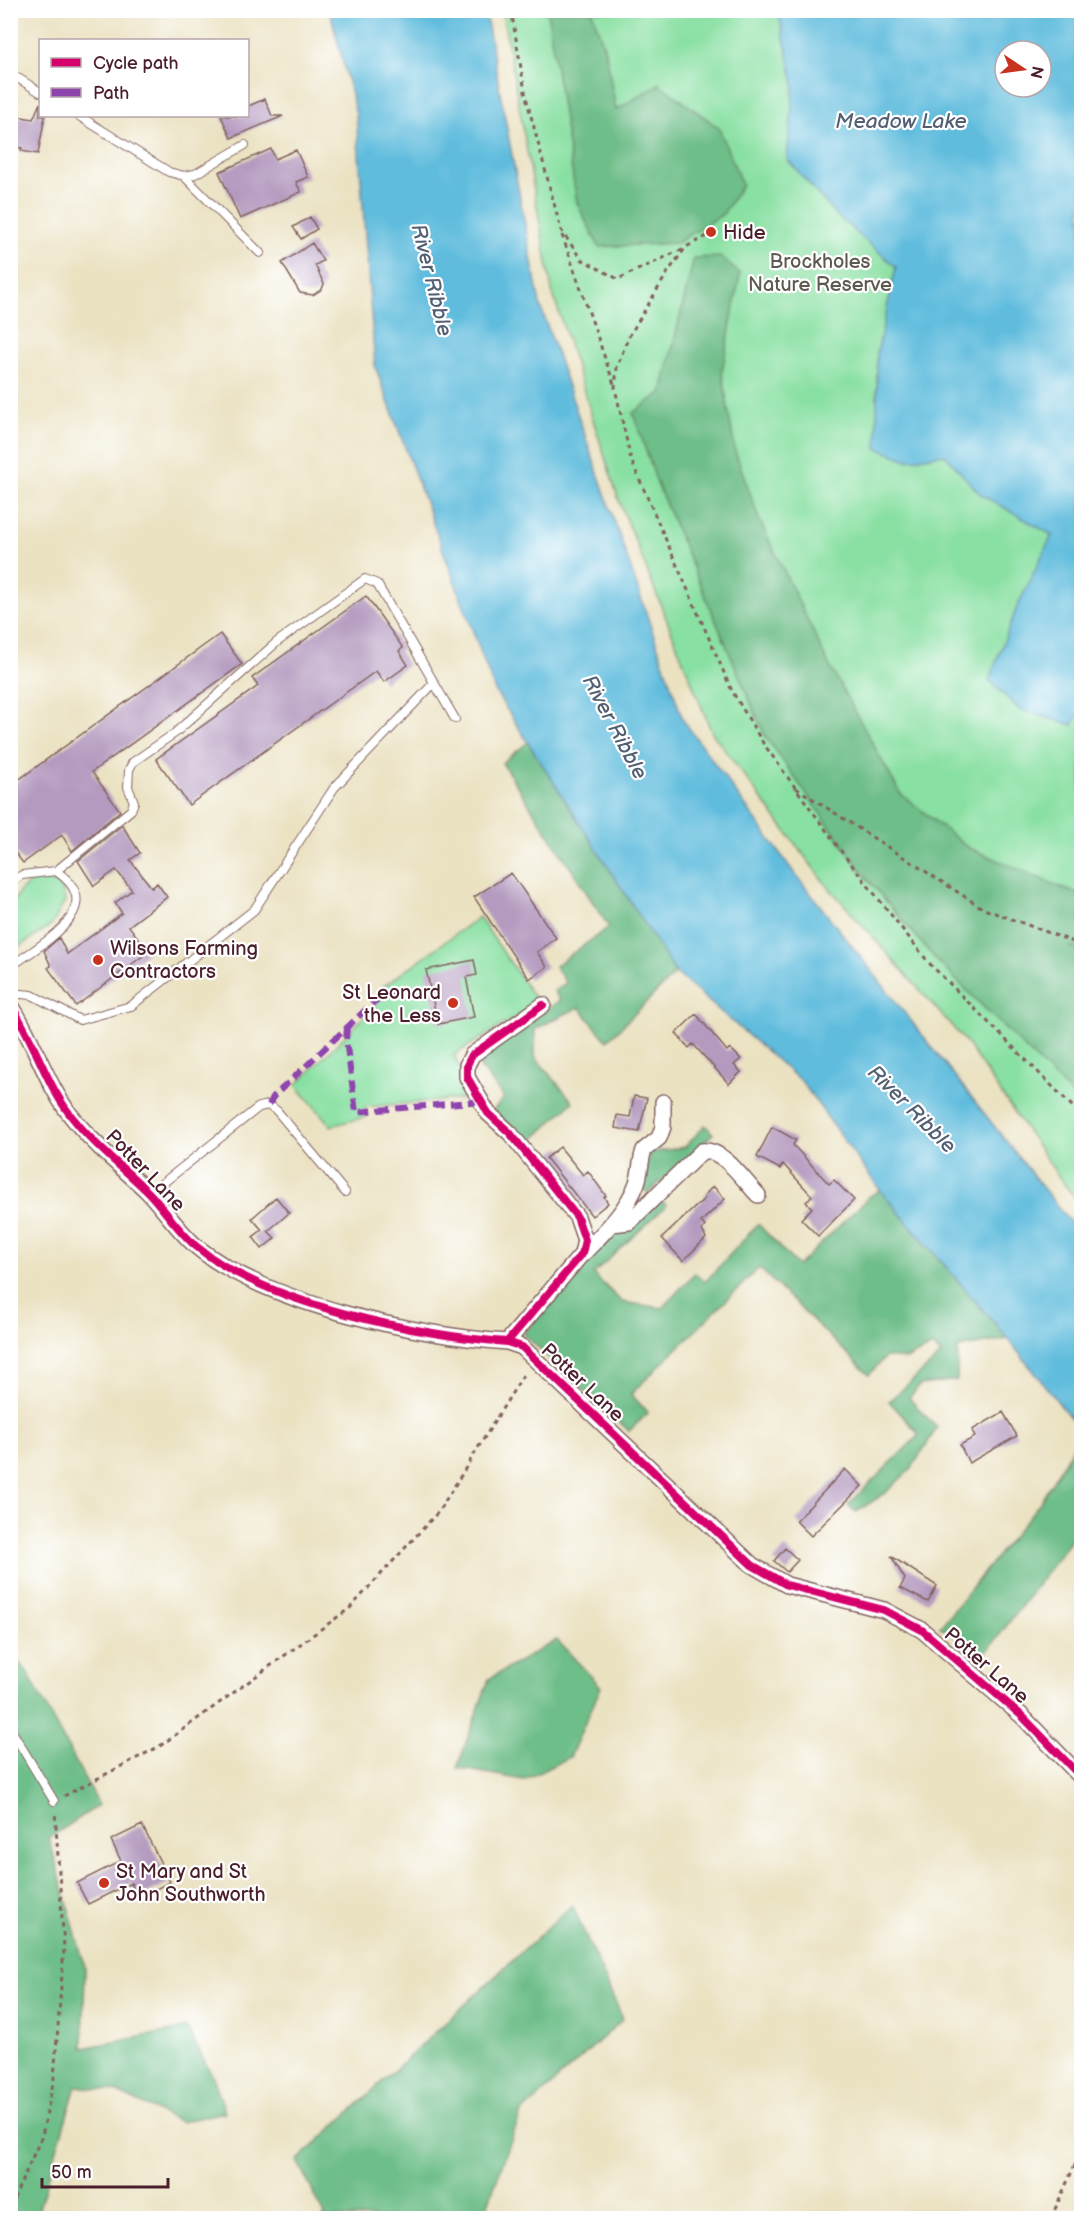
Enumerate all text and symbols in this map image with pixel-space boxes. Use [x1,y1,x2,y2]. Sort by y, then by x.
legend [39,39,249,117]
north arrow [993,39,1053,99]
text: Cycle path [93,53,179,74]
text: N [1026,64,1047,80]
text: Path [93,83,129,104]
water label: Meadow Lake [835,109,967,134]
place label: Hide [723,221,766,245]
water label: River Ribble [406,222,458,339]
marker: Hide [704,225,718,239]
park label: Brockholes Nature Reserve [748,250,892,297]
water label: River Ribble [577,671,652,784]
place label: Wilsons Farming Contractors [110,937,258,984]
marker: Wilsons Farming Contractors [91,953,105,967]
place label: St Leonard the Less [342,981,441,1028]
marker: St Leonard the Less [446,996,460,1010]
water label: River Ribble [862,1060,961,1159]
street label: Potter Lane [100,1125,190,1217]
street label: Potter Lane [536,1338,629,1427]
street label: Potter Lane [939,1622,1034,1709]
place label: St Mary and St John Southworth [116,1860,265,1907]
marker: St Mary and St John Southworth [97,1876,111,1890]
scale bar [42,2151,168,2189]
text: 50 m [51,2162,92,2183]

